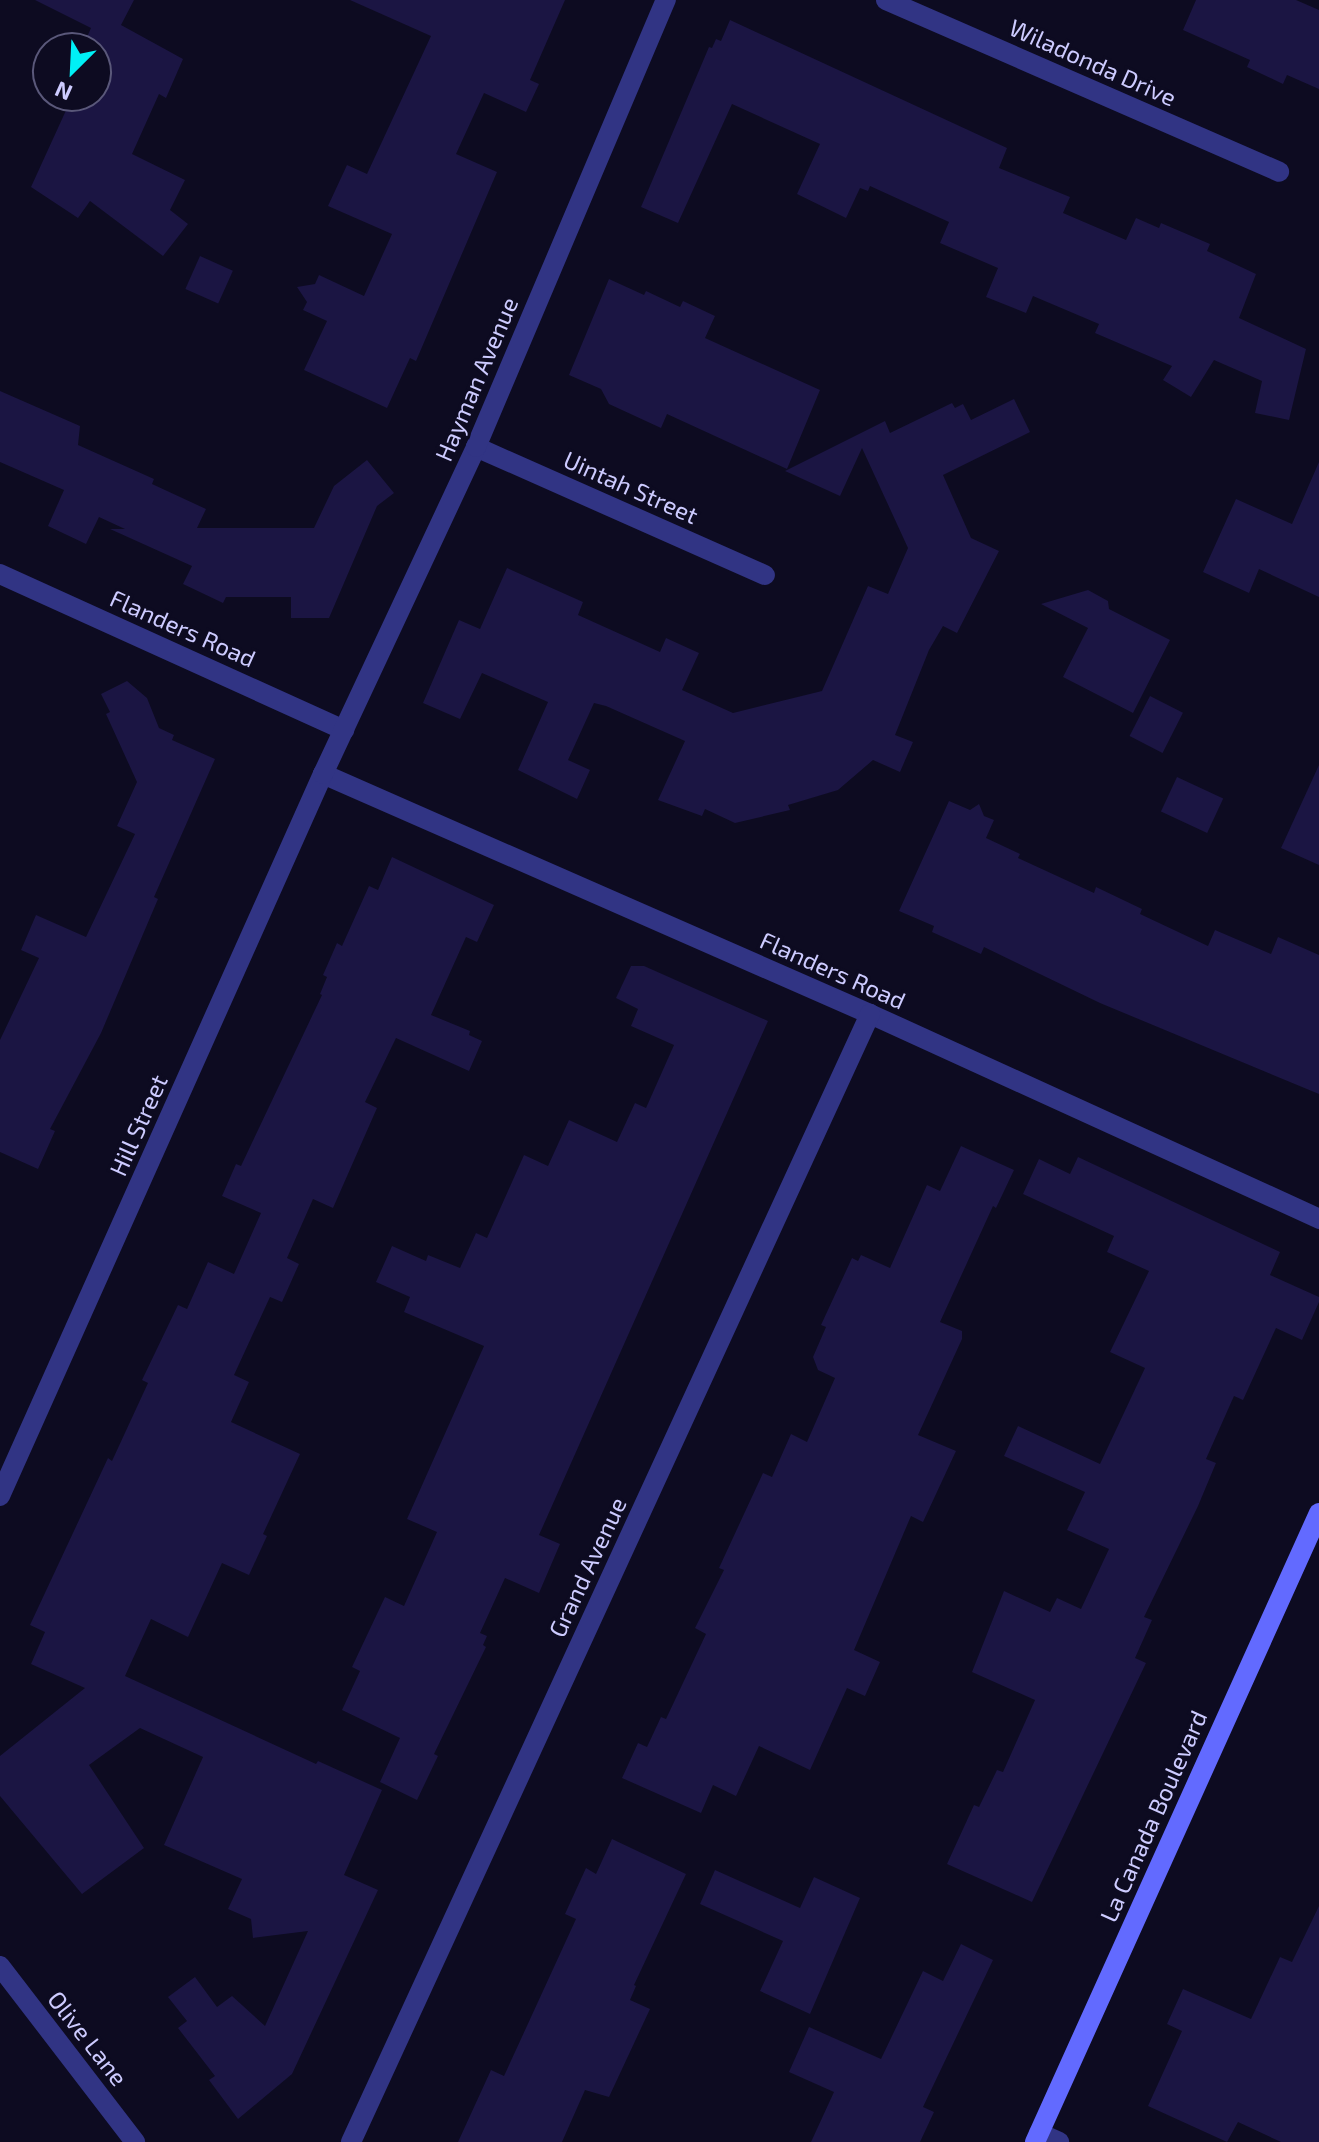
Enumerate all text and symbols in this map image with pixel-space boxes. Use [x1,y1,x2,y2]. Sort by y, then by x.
street label: Wiladonda Drive [1005,12,1181,112]
north arrow [32,32,112,112]
text: N [51,77,76,107]
street label: Hayman Avenue [428,292,524,466]
street label: Uintah Street [559,445,703,529]
street label: Flanders Road [106,583,260,673]
street label: Flanders Road [756,925,910,1015]
street label: Hill Street [103,1070,173,1180]
street label: Grand Avenue [542,1492,632,1642]
street label: La Canada Boulevard [1093,1706,1213,1926]
street label: Olive Lane [42,1985,134,2091]

